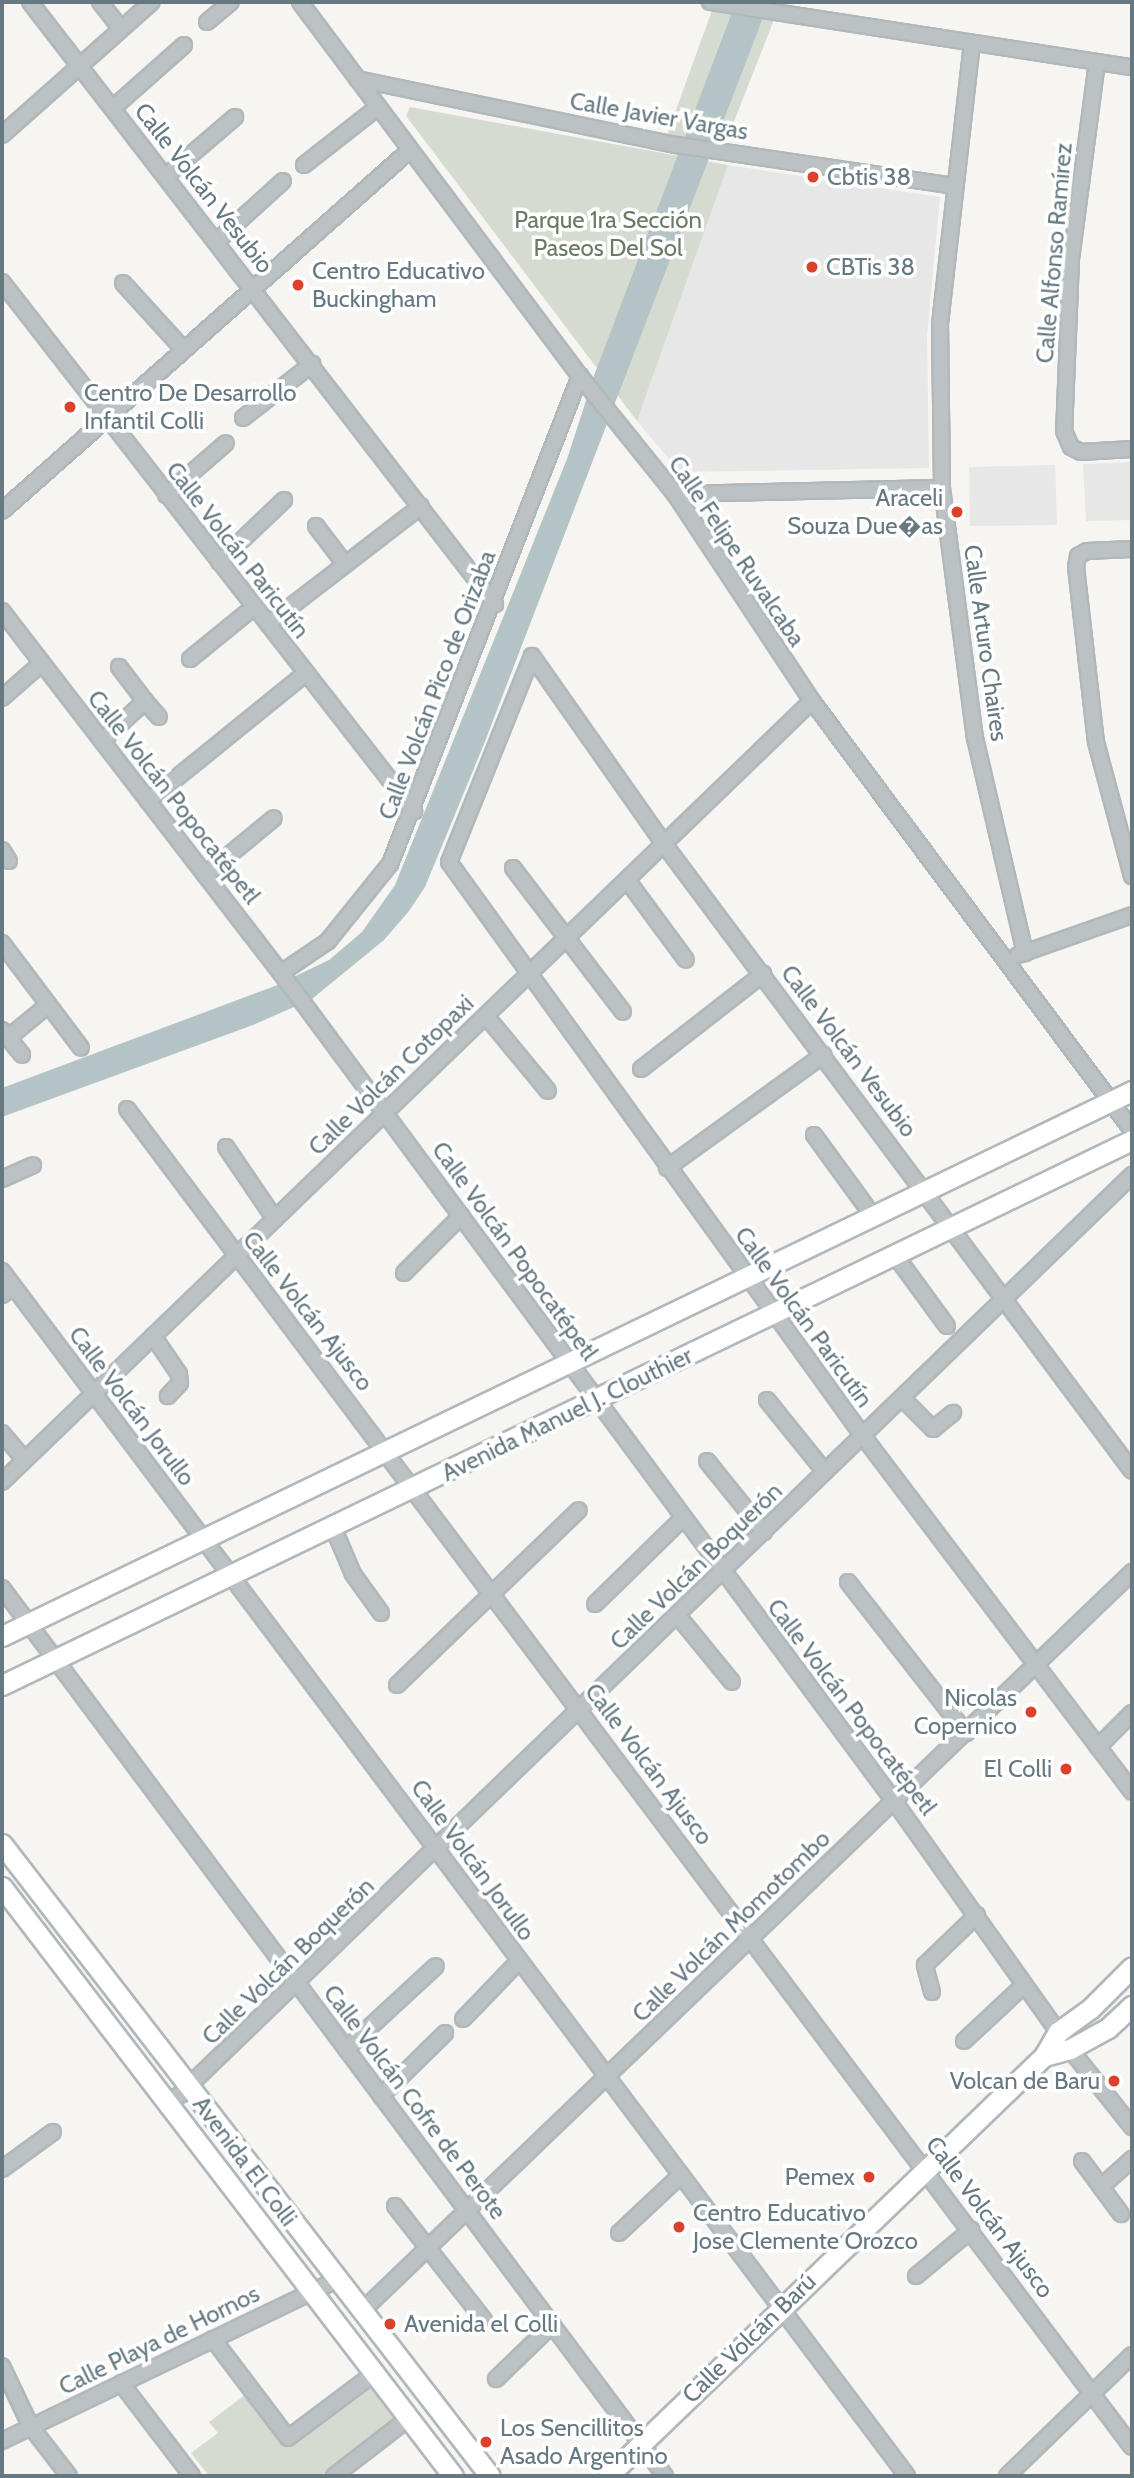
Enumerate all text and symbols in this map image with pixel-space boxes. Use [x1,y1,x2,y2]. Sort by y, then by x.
street label: Calle Javier Vargas [568,86,750,146]
street label: Calle Volcán Vesubio [129,97,279,279]
street label: Calle Alfonso Ramírez [1030,142,1078,364]
place label: Cbtis 38 [827,163,911,191]
marker: Cbtis 38 [805,169,821,185]
park label: Parque 1ra Sección Paseos Del Sol [514,206,702,262]
place label: CBTis 38 [826,253,915,281]
place label: Centro Educativo Buckingham [312,257,485,313]
marker: CBTis 38 [804,259,820,275]
marker: Centro Educativo Buckingham [290,277,306,293]
place label: Centro De Desarrollo Infantil Colli [84,379,296,435]
marker: Centro De Desarrollo Infantil Colli [62,399,78,415]
street label: Calle Felipe Ruvalcaba [663,450,811,652]
street label: Calle Volcán Paricutín [160,456,316,644]
place label: Araceli Souza Due�as [787,484,943,540]
marker: Araceli Souza Due�as [949,504,965,520]
street label: Calle Arturo Chaires [958,543,1014,743]
street label: Calle Volcán Pico de Orizaba [372,546,502,824]
street label: Calle Volcán Popocatépetl [82,684,266,910]
street label: Calle Volcán Vesubio [775,959,923,1143]
street label: Calle Volcán Cotopaxi [302,989,480,1161]
street label: Calle Volcán Popocatépetl [426,1136,604,1366]
street label: Calle Volcán Paricutín [729,1221,879,1413]
street label: Calle Volcán Ajusco [237,1225,379,1397]
street label: Calle Volcán Jorullo [63,1321,201,1491]
street label: Avenida Manuel J. Clouthier [437,1341,697,1487]
street label: Calle Volcán Boquerón [604,1476,788,1656]
street label: Calle Volcán Popocatépetl [761,1593,943,1821]
street label: Calle Volcán Ajusco [579,1678,719,1850]
place label: Nicolas Copernico [914,1684,1017,1740]
marker: Nicolas Copernico [1023,1704,1039,1720]
place label: El Colli [984,1755,1052,1783]
marker: El Colli [1058,1761,1074,1777]
street label: Calle Volcán Jorullo [405,1774,541,1946]
street label: Calle Volcán Momotombo [626,1824,836,2028]
street label: Calle Volcán Boquerón [196,1871,380,2051]
street label: Calle Volcán Cofre de Perote [317,1979,513,2225]
place label: Volcan de Baru [950,2067,1100,2095]
marker: Volcan de Baru [1106,2073,1122,2089]
street label: Avenida El Colli [187,2090,303,2232]
street label: Calle Volcán Ajusco [920,2131,1060,2303]
place label: Pemex [785,2163,855,2191]
marker: Pemex [861,2169,877,2185]
place label: Centro Educativo Jose Clemente Orozco [693,2199,918,2255]
marker: Centro Educativo Jose Clemente Orozco [671,2219,687,2235]
street label: Calle Volcán Barú [676,2267,822,2409]
street label: Calle Playa de Hornos [54,2279,264,2401]
place label: Avenida el Colli [404,2310,558,2338]
marker: Avenida el Colli [382,2316,398,2332]
place label: Los Sencillitos Asado Argentino [500,2414,668,2470]
marker: Los Sencillitos Asado Argentino [478,2434,494,2450]

